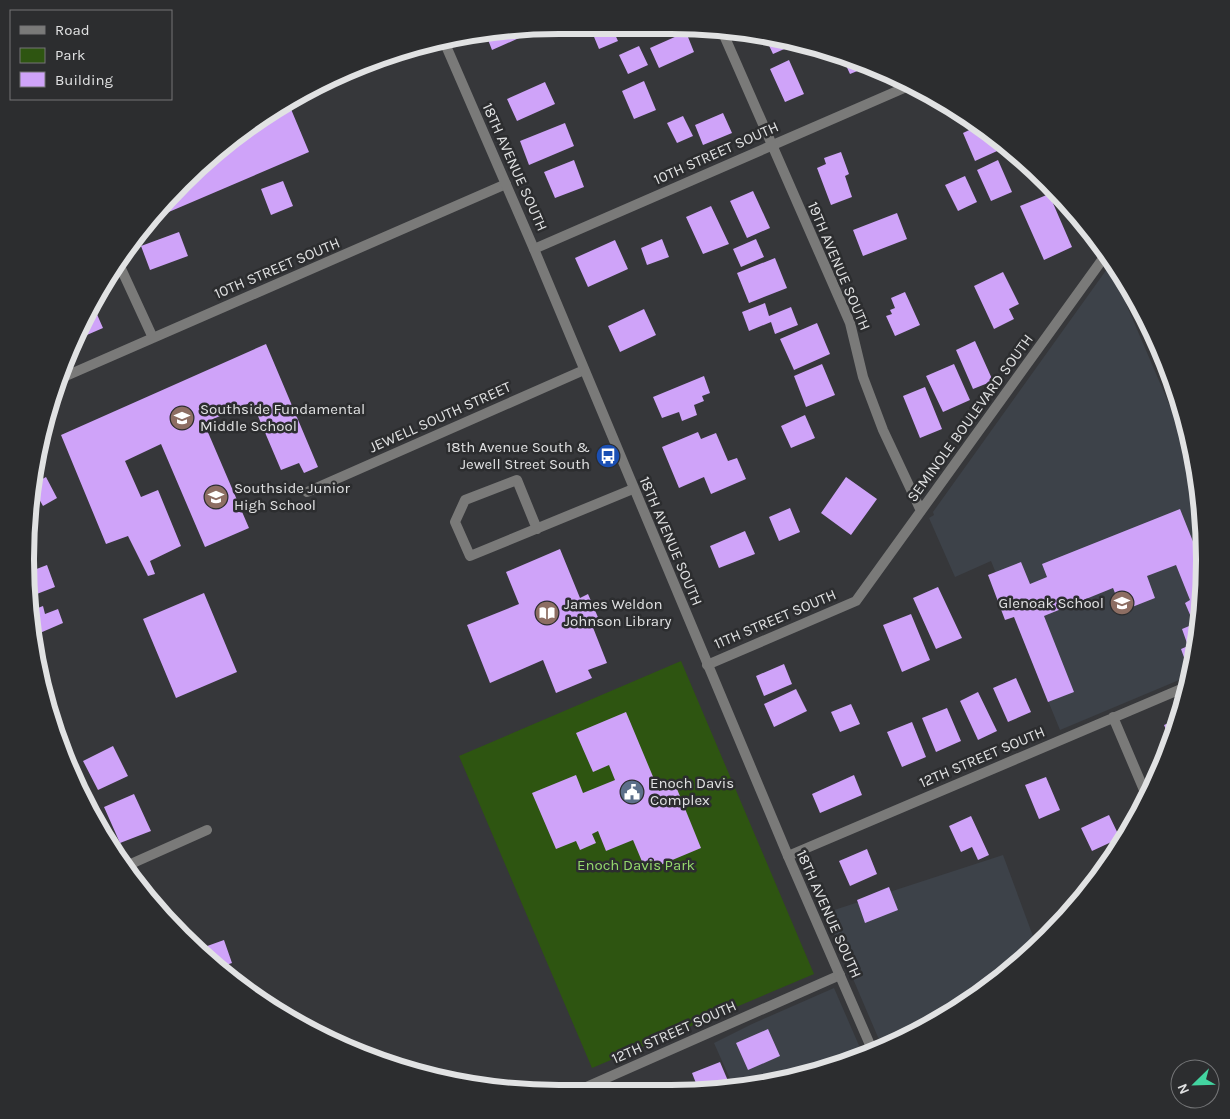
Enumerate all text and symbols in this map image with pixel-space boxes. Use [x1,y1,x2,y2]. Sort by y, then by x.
legend [10,10,172,100]
text: Road [55,21,90,39]
text: Park [55,46,85,64]
text: Building [55,71,113,89]
street label: 18TH AVENUE SOUTH [479,100,551,234]
street label: 10TH STREET SOUTH [651,117,781,189]
street label: 19TH AVENUE SOUTH [804,199,874,333]
street label: 10TH STREET SOUTH [211,233,343,303]
street label: SEMINOLE BOULEVARD SOUTH [903,331,1037,505]
street label: JEWELL SOUTH STREET [366,377,514,456]
place label: Southside Fundamental Middle School [200,400,365,435]
school or university icon: Southside Fundamental Middle School [169,405,195,431]
place label: 18th Avenue South & Jewell Street South [446,438,590,473]
bus stop icon: 18th Avenue South & Jewell Street South [595,443,621,469]
street label: 18TH AVENUE SOUTH [636,474,706,608]
place label: Southside Junior High School [234,479,350,514]
school or university icon: Southside Junior High School [203,484,229,510]
street label: 11TH STREET SOUTH [711,585,839,653]
school or university icon: Glenoak School [1109,590,1135,616]
place label: Glenoak School [998,594,1104,612]
place label: James Weldon Johnson Library [564,595,672,630]
library icon: James Weldon Johnson Library [534,600,560,626]
street label: 12TH STREET SOUTH [917,722,1047,792]
place label: Enoch Davis Complex [650,774,734,809]
public building icon: Enoch Davis Complex [619,779,645,805]
street label: 18TH AVENUE SOUTH [793,847,865,981]
park label: Enoch Davis Park [577,856,695,874]
street label: 12TH STREET SOUTH [609,996,739,1068]
north arrow [1170,1059,1220,1109]
text: N [1174,1081,1193,1097]

